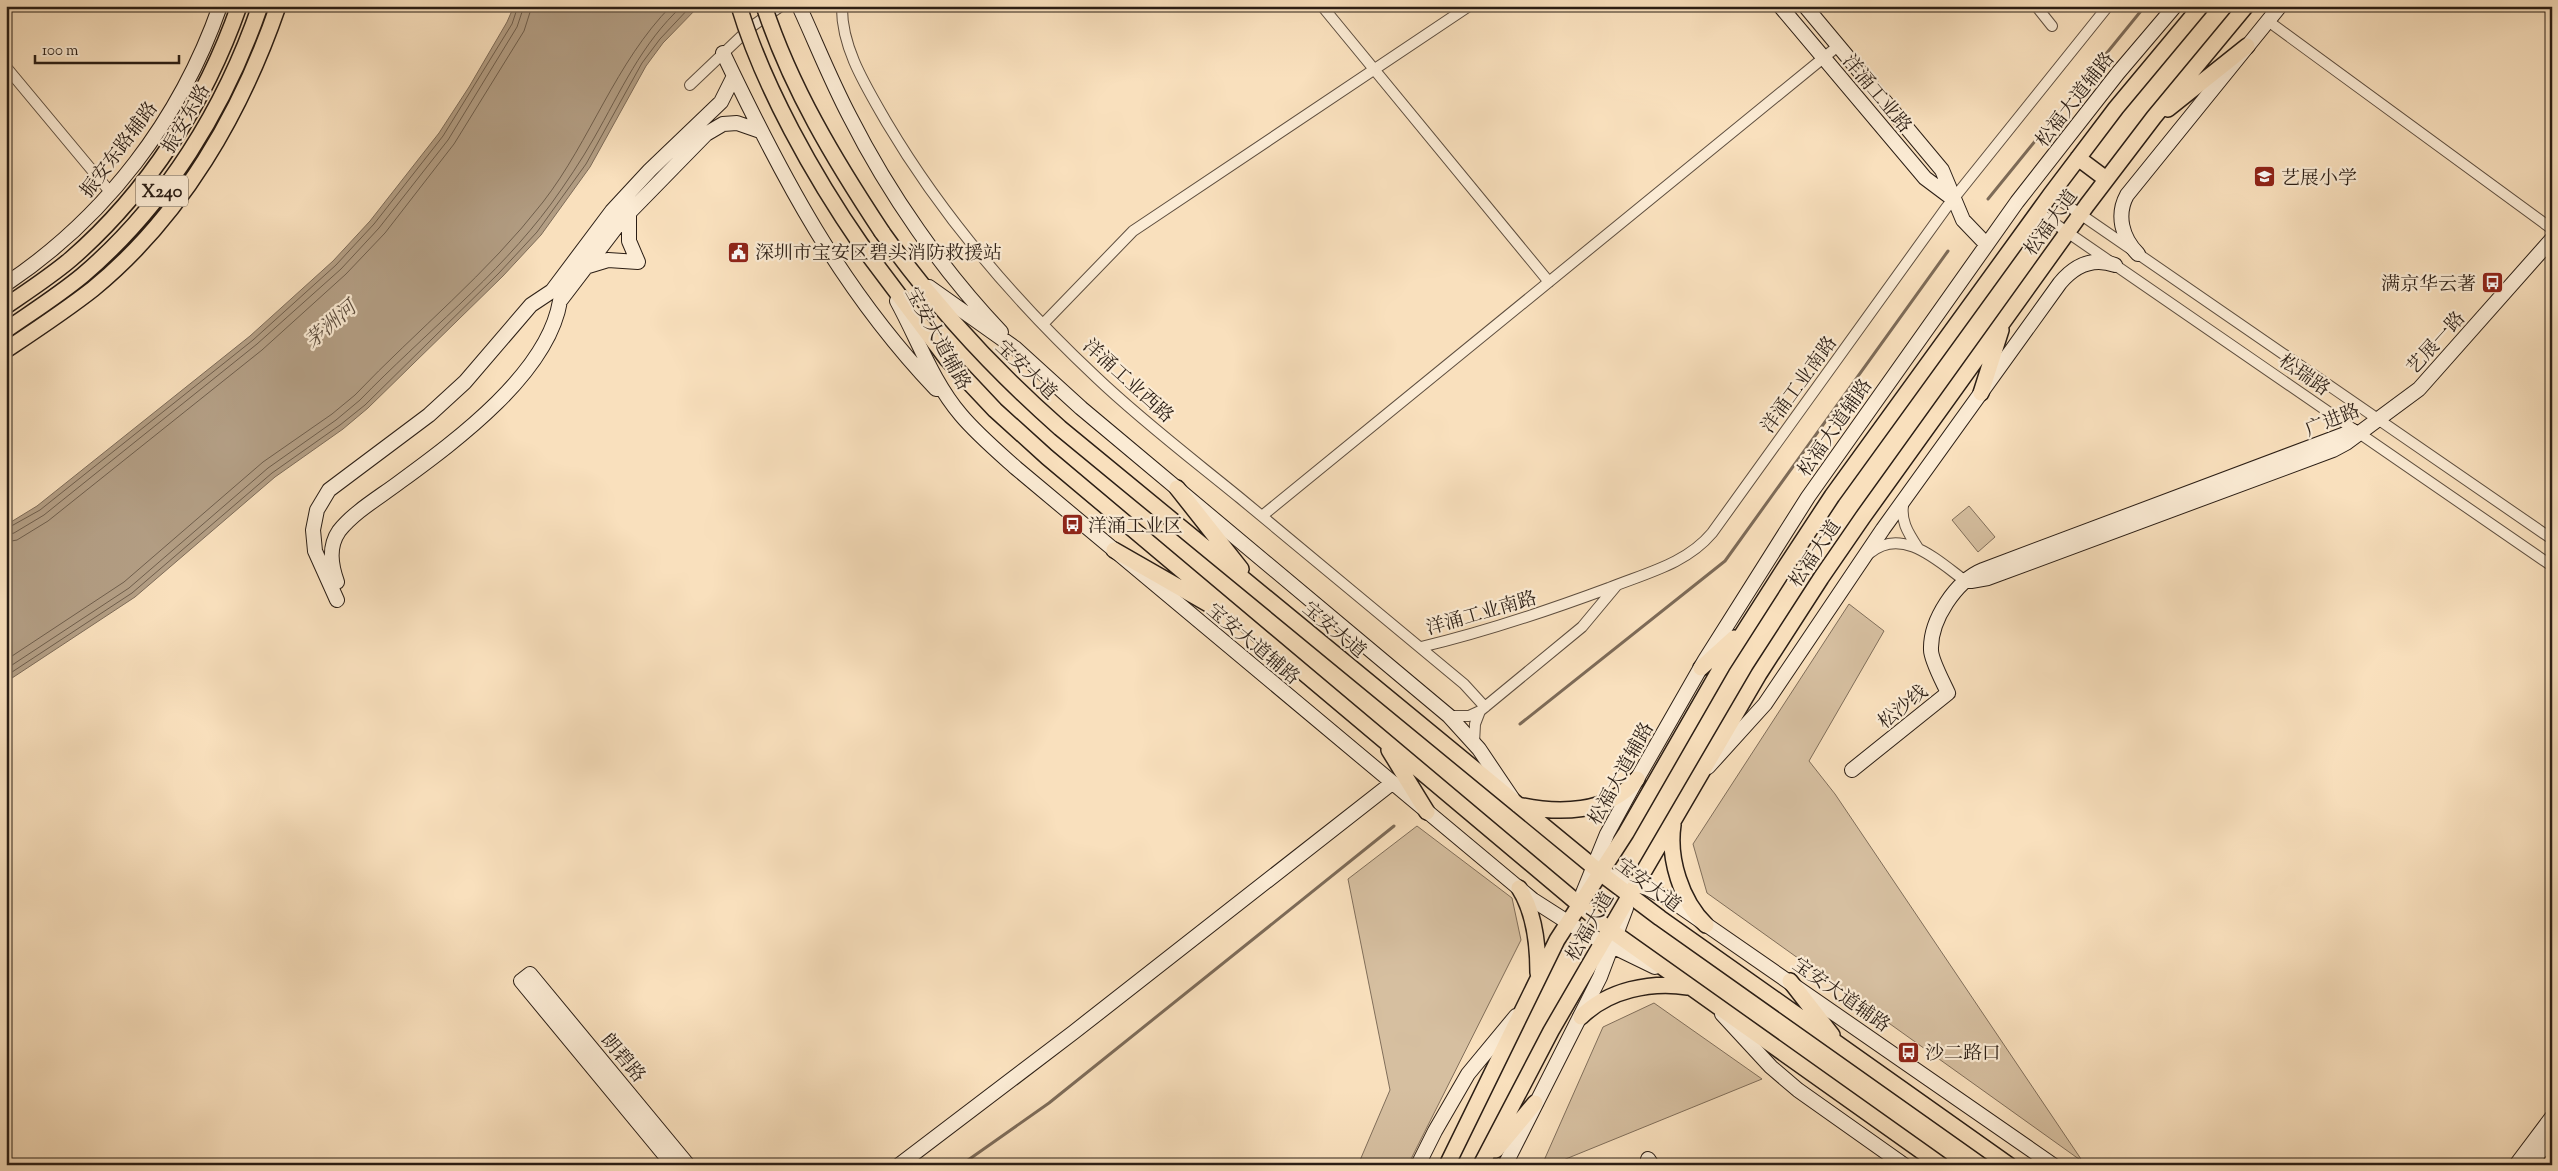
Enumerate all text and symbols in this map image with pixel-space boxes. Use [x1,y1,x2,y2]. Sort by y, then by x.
scale bar [35,32,179,64]
text: 100 m [42,41,79,62]
street label: 松福大道辅路 [2030,47,2122,154]
street label: 洋涌工业路 [1835,50,1917,140]
street label: 振安东路 [156,80,218,159]
street label: 振安东路辅路 [75,97,165,204]
school or university icon: 艺展小学 [2253,165,2277,189]
place label: 艺展小学 [2281,166,2357,193]
road number: X240 [136,176,188,207]
street label: 松福大道 [2019,185,2085,262]
public building icon: 深圳市宝安区碧头消防救援站 [727,240,751,264]
place label: 深圳市宝安区碧头消防救援站 [755,241,1002,268]
bus stop icon: 满京华云著 [2480,271,2504,295]
place label: 满京华云著 [2381,272,2476,299]
street label: 宝安大道辅路 [897,283,976,396]
water label: 茅洲河 [299,293,366,357]
street label: 艺展一路 [2401,306,2472,381]
street label: 洋涌工业南路 [1756,331,1844,440]
street label: 洋涌工业西路 [1076,334,1179,430]
street label: 宝安大道 [989,335,1062,407]
street label: 松瑞路 [2272,349,2335,403]
street label: 松福大道辅路 [1792,374,1880,483]
street label: 广进路 [2301,398,2364,445]
bus stop icon: 洋涌工业区 [1060,513,1084,537]
place label: 洋涌工业区 [1088,514,1183,541]
street label: 松福大道 [1784,515,1849,593]
street label: 洋涌工业南路 [1423,586,1540,643]
street label: 宝安大道 [1296,596,1371,666]
street label: 宝安大道辅路 [1200,598,1305,692]
street label: 松沙线 [1873,680,1934,736]
street label: 松福大道辅路 [1583,718,1662,831]
street label: 宝安大道 [1609,852,1686,920]
street label: 松福大道 [1560,888,1622,967]
street label: 宝安大道辅路 [1786,952,1895,1040]
street label: 朗碧路 [593,1028,651,1089]
bus stop icon: 沙二路口 [1897,1040,1921,1064]
place label: 沙二路口 [1925,1041,2001,1068]

